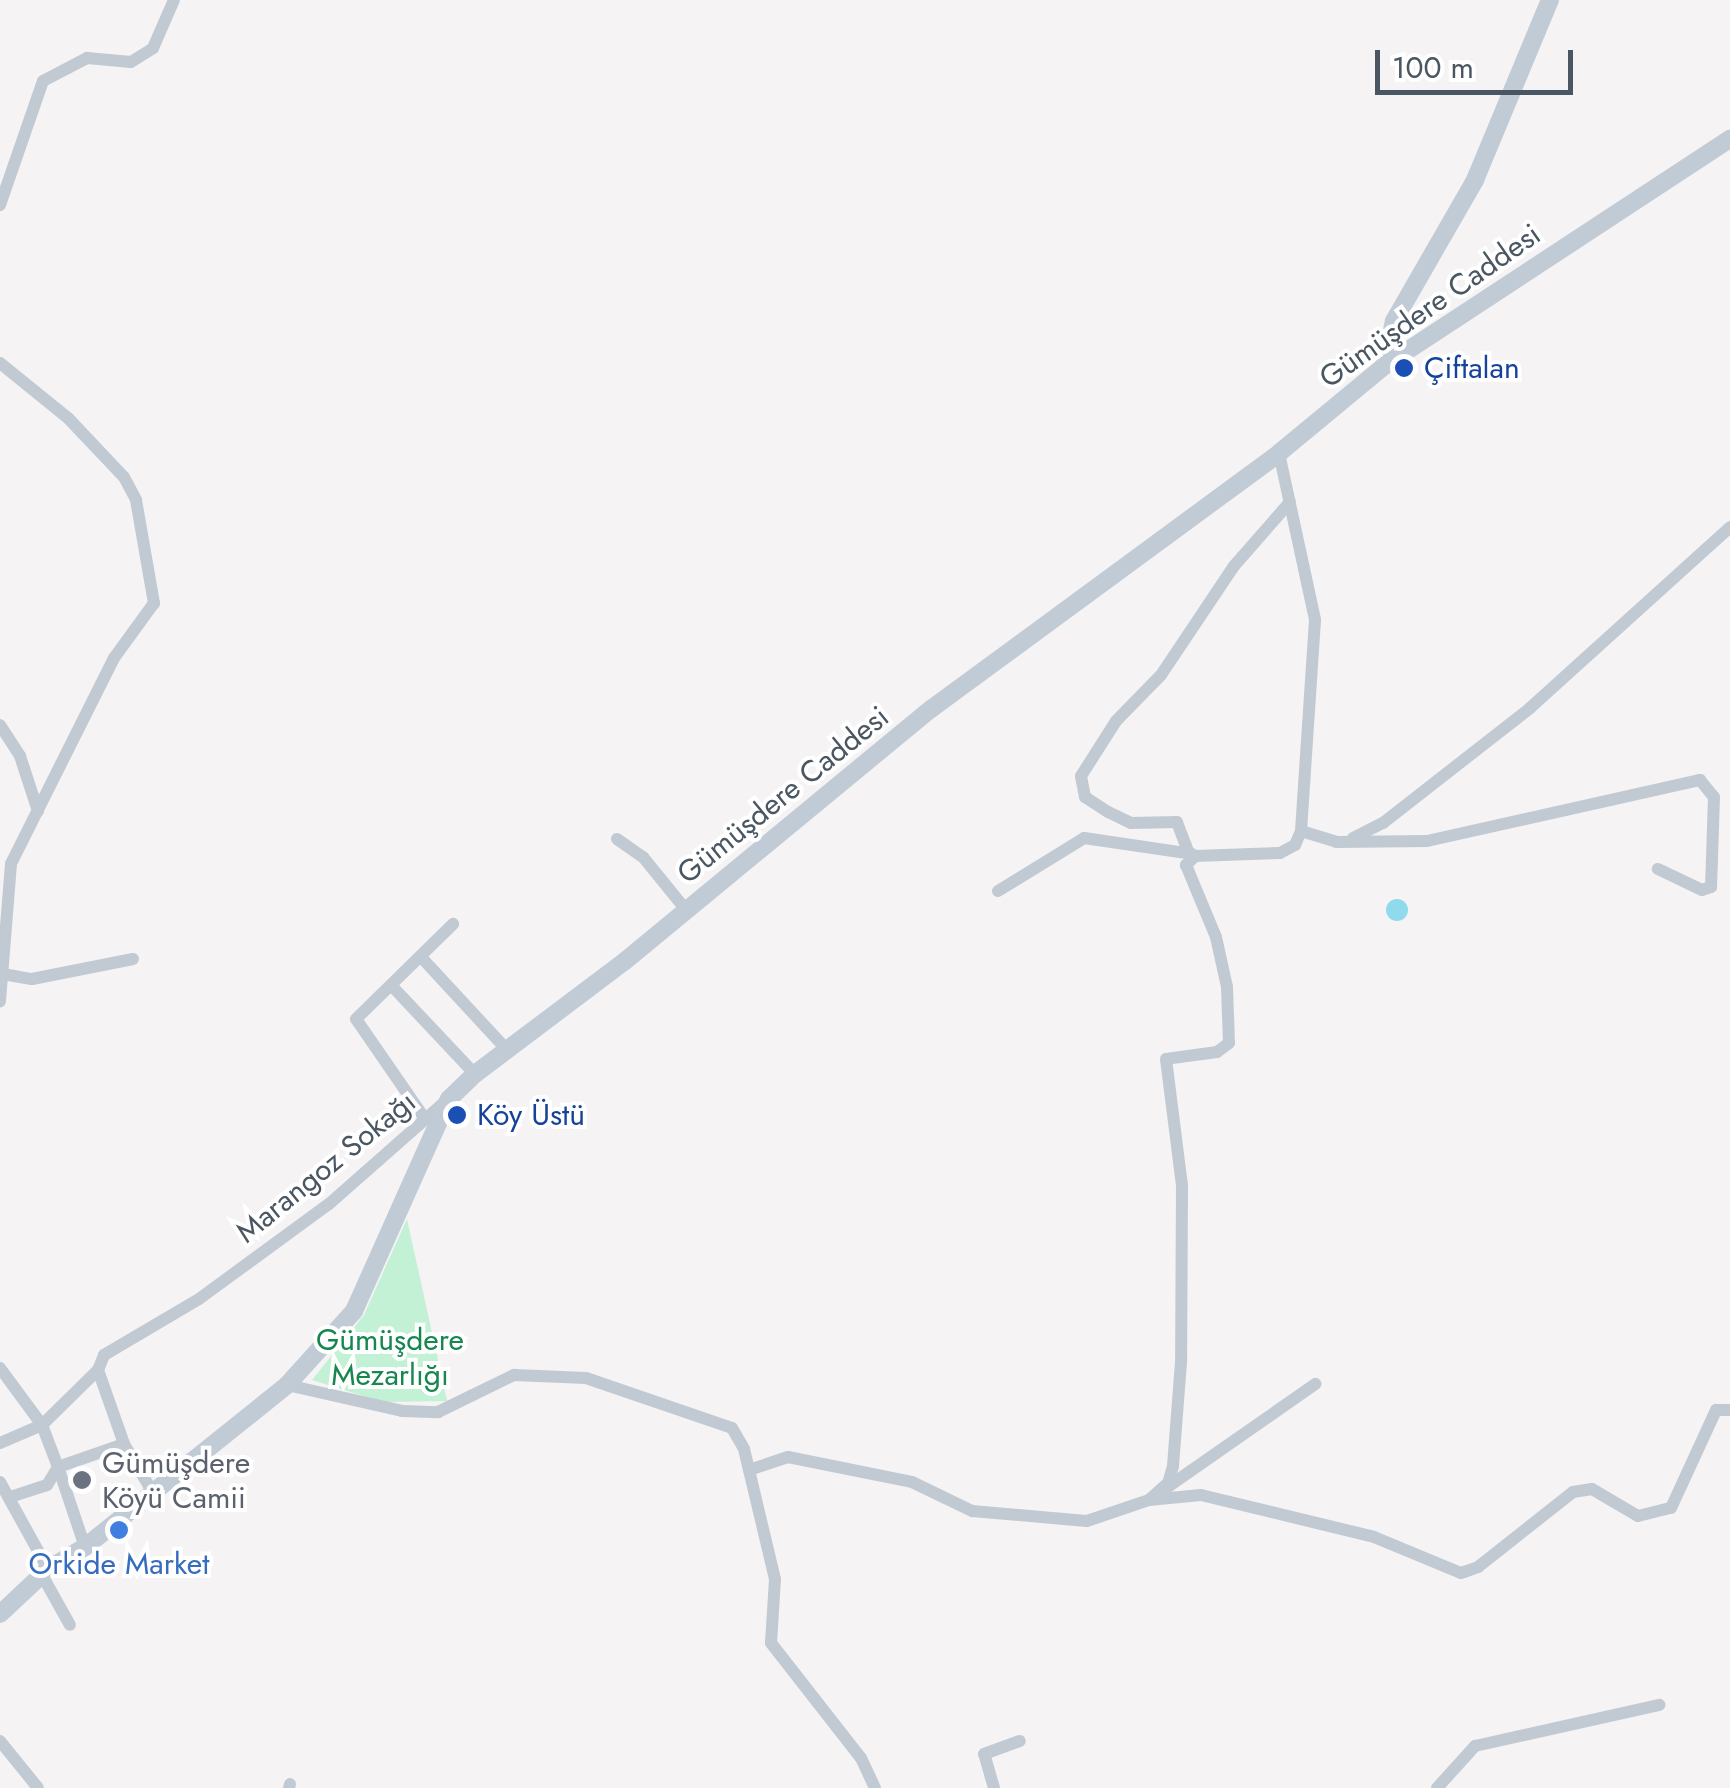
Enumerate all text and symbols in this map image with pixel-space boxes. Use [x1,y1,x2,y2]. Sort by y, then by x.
scale bar [1380,30,1578,92]
text: 100 m [1392,46,1474,89]
street label: Gümüşdere Caddesi [1313,216,1547,396]
place label: Çiftalan [1424,350,1520,386]
marker: Çiftalan [1393,357,1415,379]
street label: Gümüşdere Caddesi [670,699,896,891]
street label: Marangoz Sokağı [229,1084,423,1250]
place label: Köy Üstü [477,1097,585,1133]
marker: Köy Üstü [446,1104,468,1126]
park label: Gümüşdere Mezarlığı [316,1322,464,1392]
place label: Gümüşdere Köyü Camii [102,1445,250,1516]
marker: Gümüşdere Köyü Camii [71,1469,93,1491]
marker: Orkide Market [108,1519,130,1541]
place label: Orkide Market [29,1546,209,1582]

